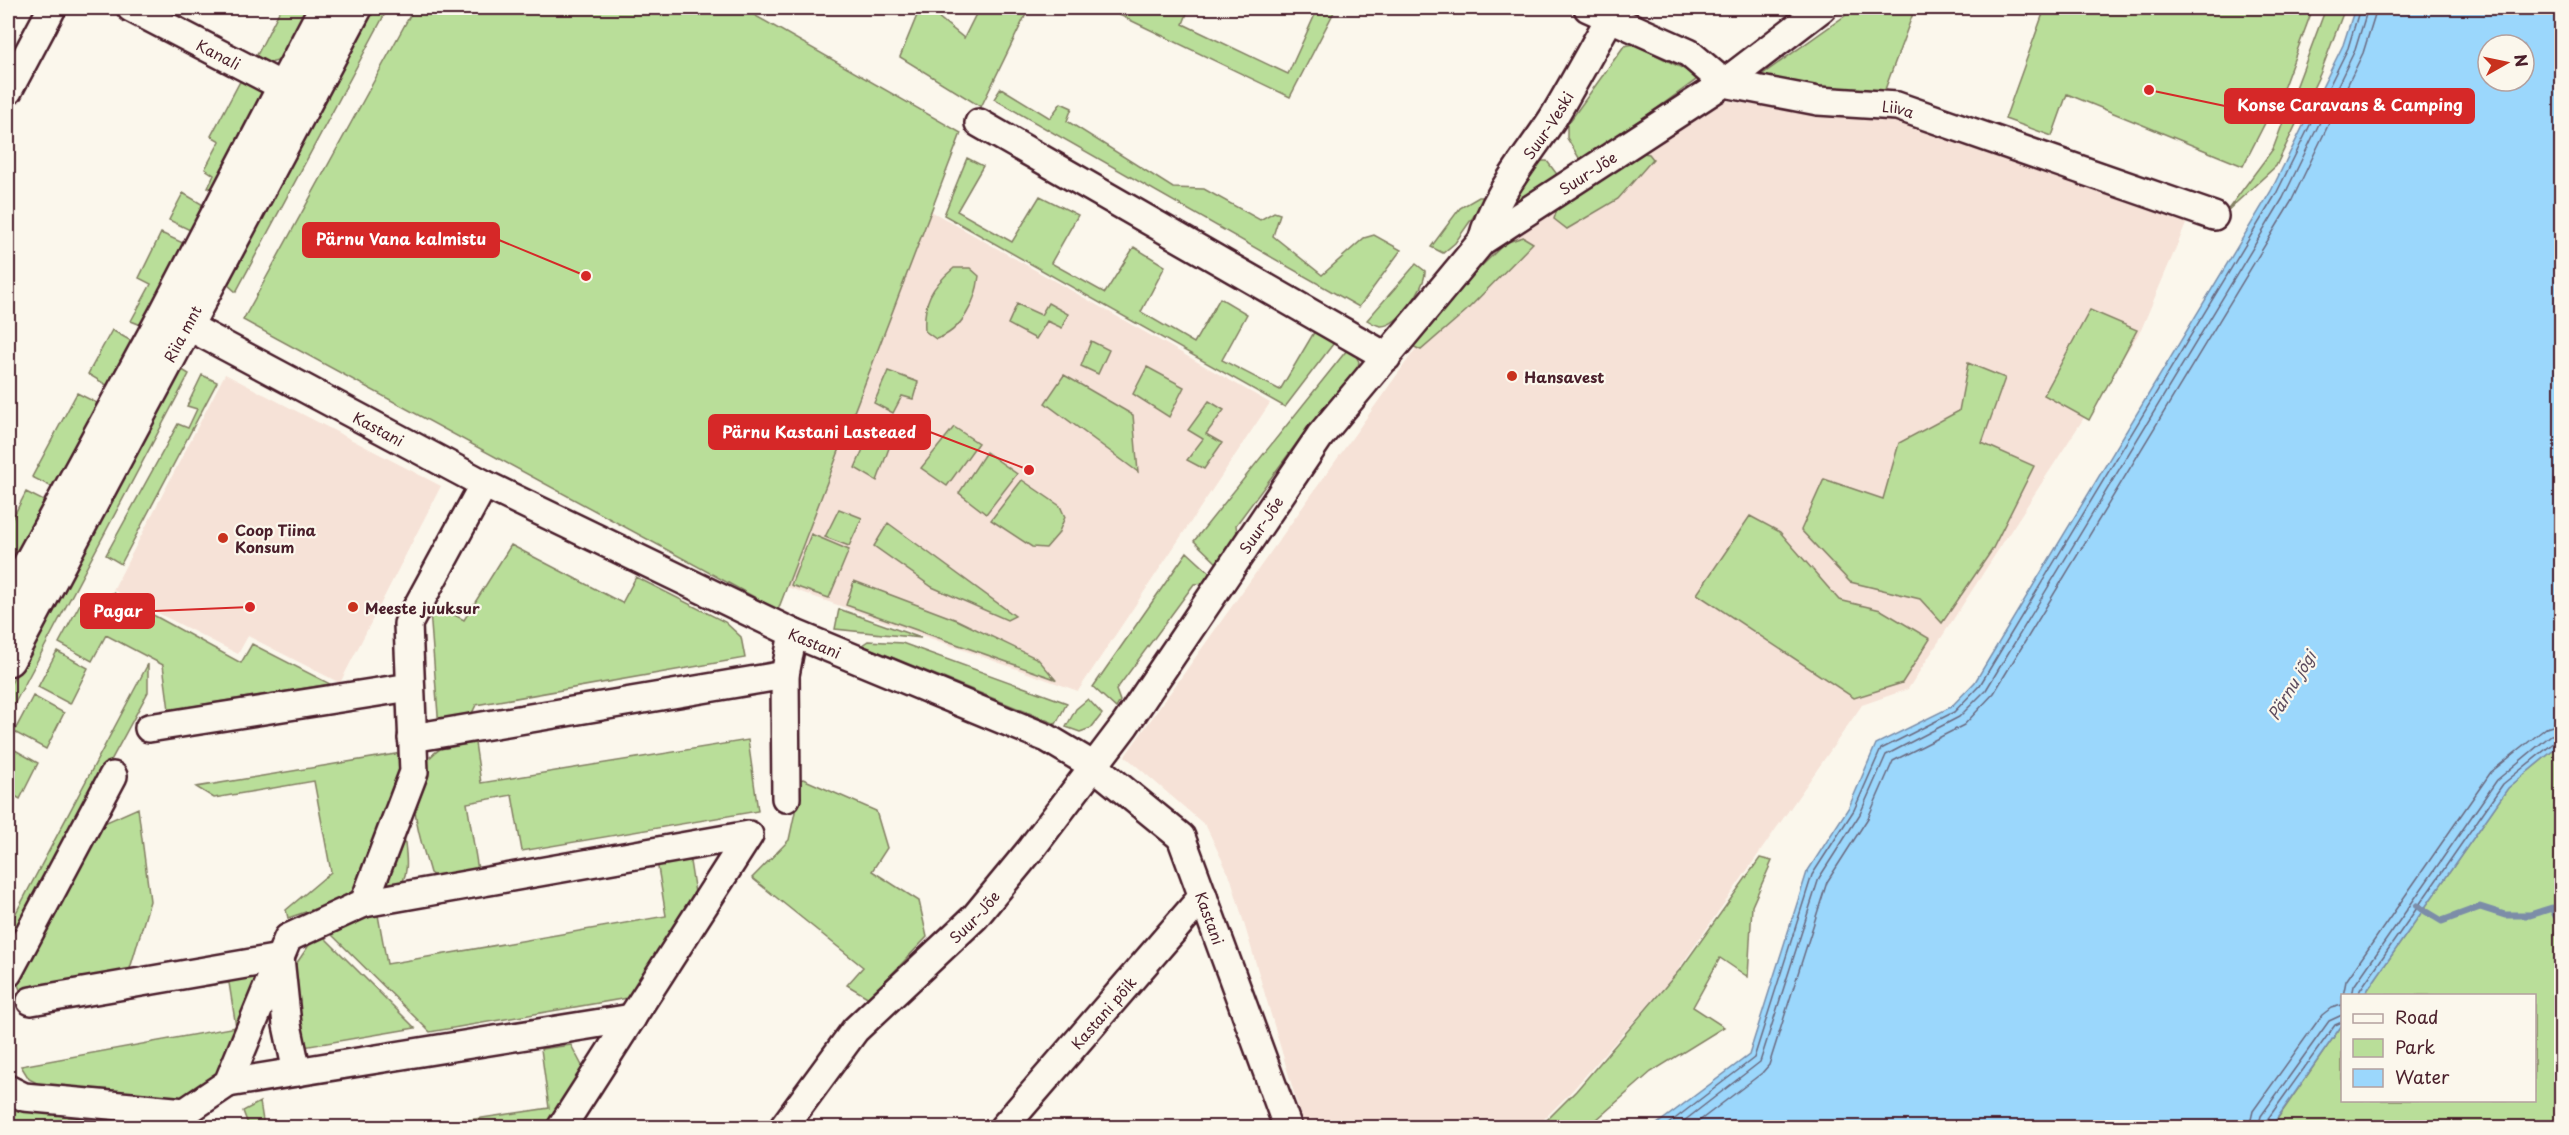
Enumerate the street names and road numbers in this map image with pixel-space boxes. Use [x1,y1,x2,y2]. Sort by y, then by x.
street label: Kanali [193,33,245,74]
street label: Suur-Veski [1516,87,1578,164]
street label: Liiva [1881,94,1918,123]
street label: Suur-Jõe [1554,145,1621,200]
street label: Riia mnt [157,301,206,366]
street label: Kastani [349,405,409,451]
street label: Suur-Jõe [1233,491,1288,558]
street label: Kastani [785,621,845,663]
street label: Suur-Jõe [943,885,1004,948]
street label: Kastani [1190,888,1231,948]
street label: Kastani põik [1065,970,1141,1054]

